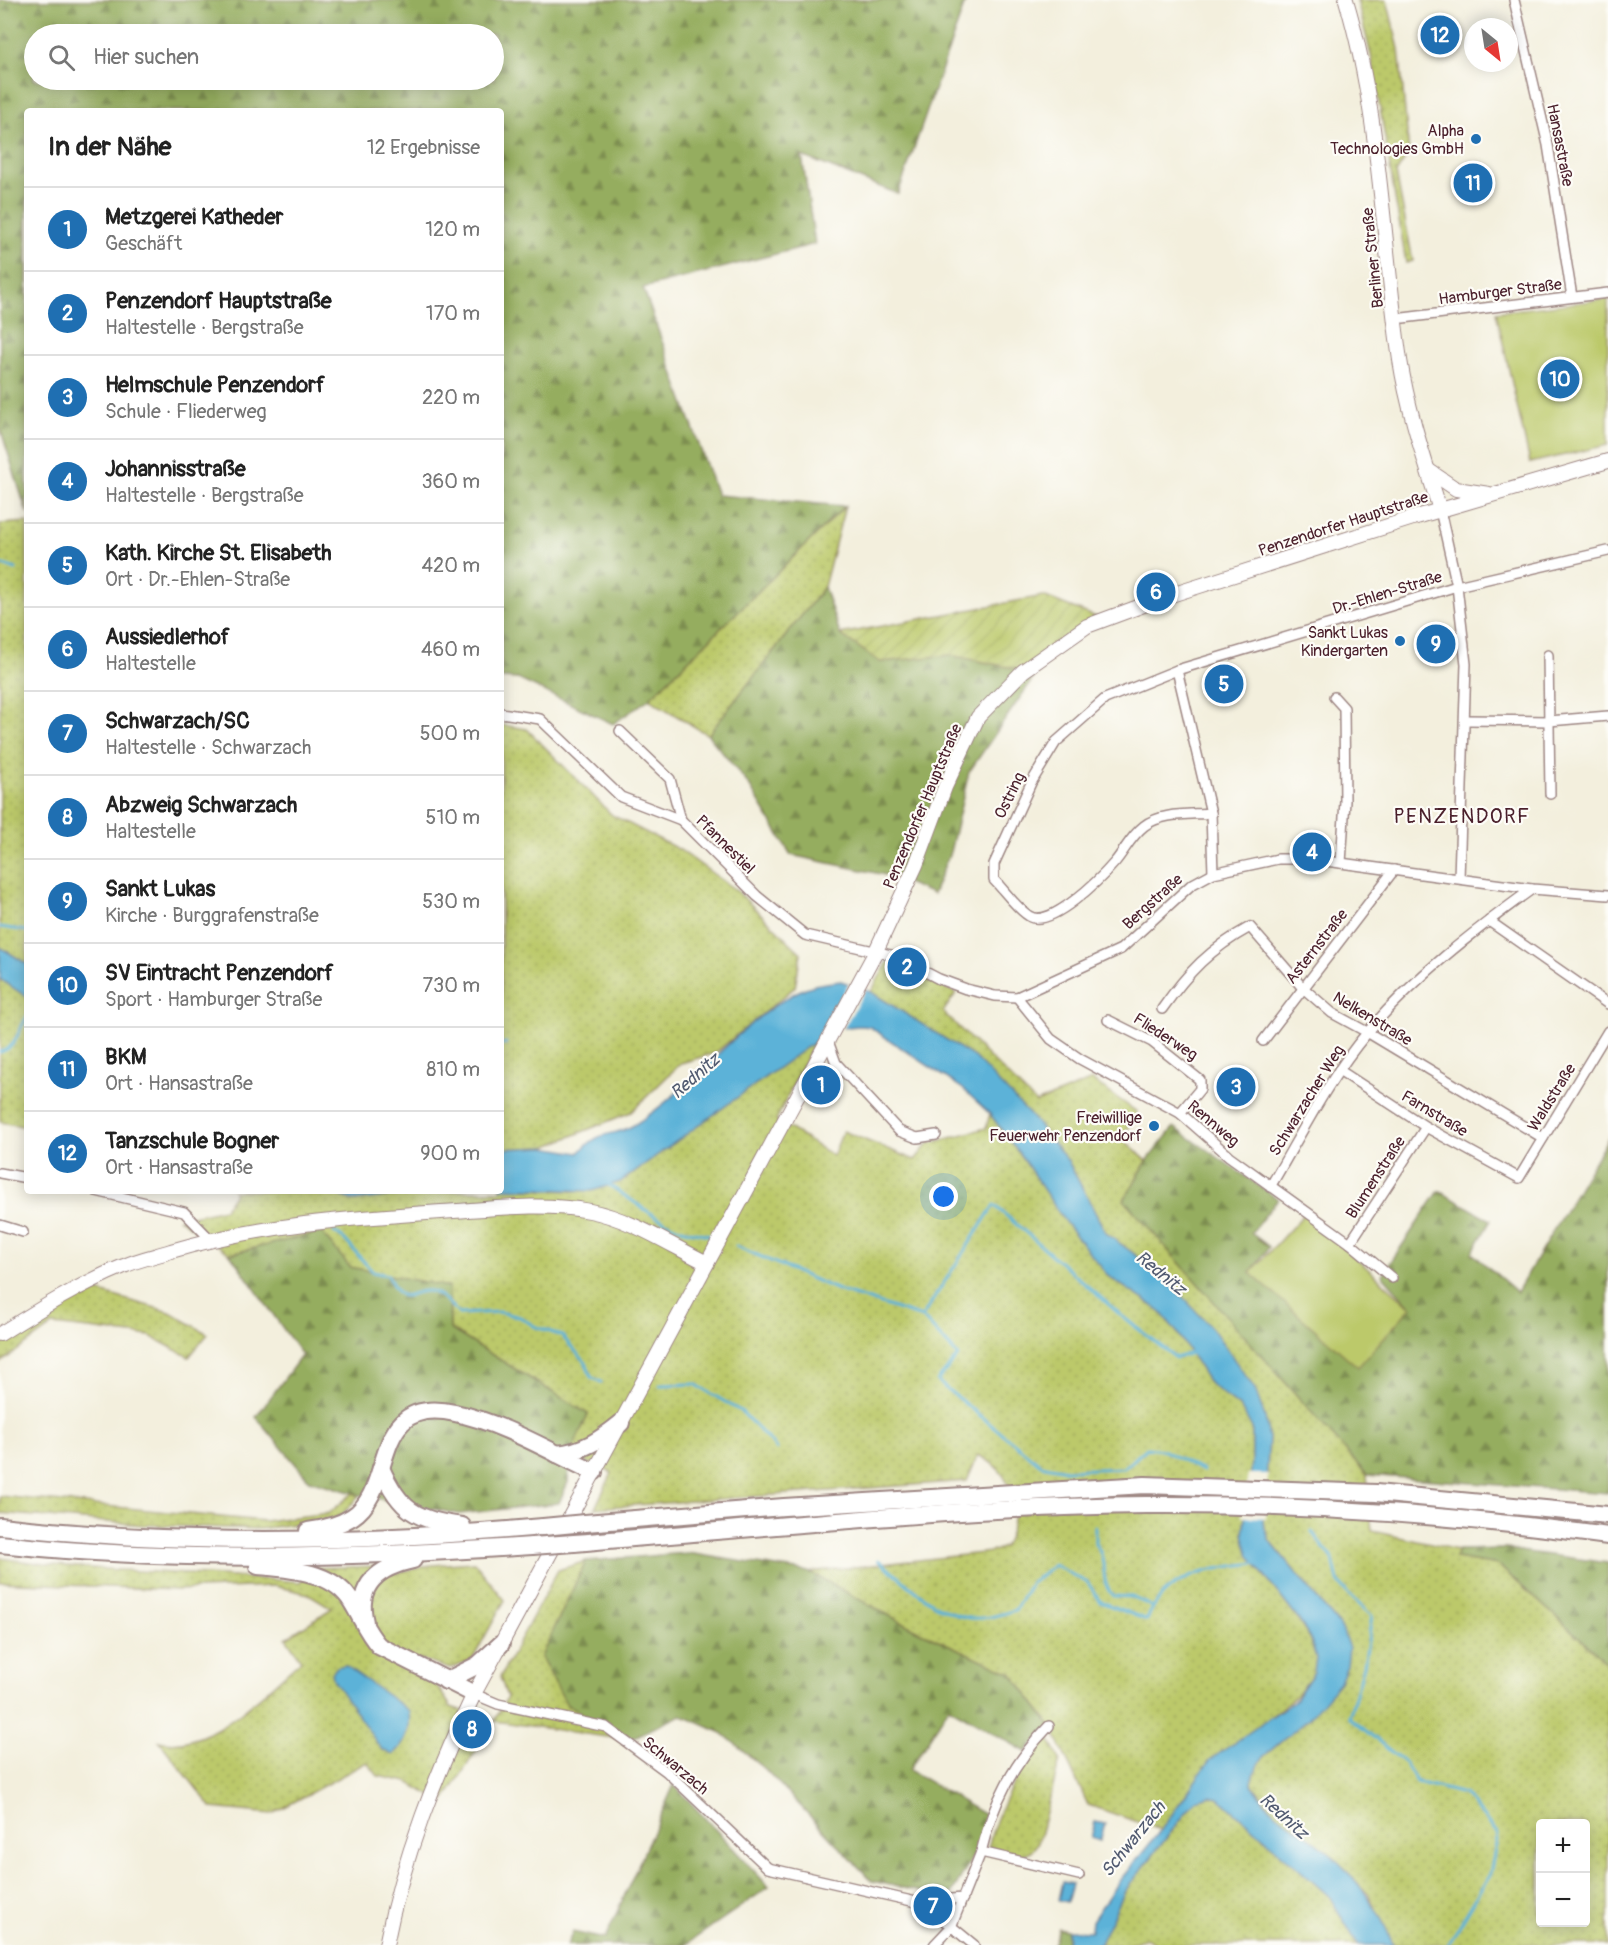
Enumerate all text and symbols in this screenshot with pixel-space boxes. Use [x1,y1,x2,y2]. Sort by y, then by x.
pin: 12 [1420,12,1460,57]
north arrow [1464,18,1518,72]
search box [24,24,504,90]
icon: search [45,41,78,74]
text: Hier suchen [93,43,199,71]
street label: Hansastraße [1542,102,1578,188]
place label: Alpha Technologies GmbH [1330,121,1464,159]
text: In der Nähe [48,131,171,163]
marker: Alpha Technologies GmbH [1469,132,1483,146]
text: 12 Ergebnisse [367,135,480,160]
pin: 11 [1454,160,1492,206]
text: Metzgerei Katheder [105,203,283,231]
street label: Berliner Straße [1358,207,1388,309]
text: 1 [64,217,71,242]
text: 120 m [425,217,480,242]
text: Geschäft [105,231,182,256]
street label: Hamburger Straße [1437,274,1563,309]
text: Penzendorf Hauptstraße [105,287,332,315]
text: 2 [62,301,73,326]
text: 170 m [426,301,480,326]
text: Haltestelle · Bergstraße [105,315,304,340]
pin: 10 [1540,356,1580,401]
text: Helmschule Penzendorf [105,371,325,399]
text: 3 [62,385,73,410]
text: 220 m [422,385,480,410]
text: Schule · Fliederweg [105,399,267,424]
text: Johannisstraße [105,455,246,483]
text: 4 [62,469,73,494]
text: 360 m [421,469,480,494]
text: Haltestelle · Bergstraße [105,483,304,508]
street label: Penzendorfer Hauptstraße [1256,487,1431,561]
text: Kath. Kirche St. Elisabeth [105,539,332,567]
text: 5 [62,553,73,578]
text: 420 m [421,553,480,578]
text: Ort · Dr.-Ehlen-Straße [105,567,290,592]
street label: Dr.-Ehlen-Straße [1330,567,1445,619]
pin: 6 [1136,570,1176,614]
pin: 9 [1416,622,1456,666]
text: Aussiedlerhof [105,623,230,651]
place label: Sankt Lukas Kindergarten [1301,623,1388,661]
marker: Sankt Lukas Kindergarten [1393,634,1407,648]
text: 6 [62,637,73,662]
text: 460 m [421,637,480,662]
text: Haltestelle [105,651,196,676]
pin: 5 [1204,662,1244,706]
text: Schwarzach/SC [105,707,250,735]
text: 7 [62,721,73,746]
text: 500 m [420,721,480,746]
street label: Penzendorfer Hauptstraße [879,721,967,892]
text: Haltestelle · Schwarzach [105,735,311,760]
street label: Ostring [990,769,1030,822]
text: Abzweig Schwarzach [105,791,297,819]
district label: PENZENDORF [1393,804,1531,829]
text: 8 [62,805,73,830]
text: 510 m [426,805,480,830]
street label: Pfannestiel [691,811,759,879]
text: Haltestelle [105,819,196,844]
pin: 4 [1292,830,1332,874]
street label: Bergstraße [1118,869,1187,934]
text: Sankt Lukas [105,875,215,903]
text: 9 [62,889,73,914]
text: 530 m [422,889,480,914]
text: Kirche · Burggrafenstraße [105,903,319,928]
street label: Asternstraße [1281,905,1352,988]
pin: 2 [888,944,926,990]
text: SV Eintracht Penzendorf [105,959,334,987]
text: 10 [57,973,78,998]
text: 730 m [423,973,480,998]
text: Sport · Hamburger Straße [105,987,322,1012]
street label: Nelkenstraße [1329,987,1416,1050]
street label: Fliederweg [1130,1009,1201,1065]
street label: Schwarzacher Weg [1265,1041,1349,1160]
text: BKM [105,1043,147,1071]
water label: Rednitz [666,1047,727,1104]
text: 11 [60,1057,75,1082]
text: 810 m [426,1057,480,1082]
street label: Waldstraße [1523,1060,1581,1135]
pin: 1 [802,1062,840,1108]
pin: 3 [1216,1064,1256,1110]
text: Ort · Hansastraße [105,1071,253,1096]
street label: Farnstraße [1398,1086,1471,1142]
street label: Rennweg [1183,1096,1243,1151]
place label: Freiwillige Feuerwehr Penzendorf [989,1108,1142,1146]
marker: Freiwillige Feuerwehr Penzendorf [1147,1119,1161,1133]
text: Tanzschule Bogner [105,1127,279,1155]
street label: Blumenstraße [1342,1132,1410,1223]
text: 12 [58,1141,77,1166]
text: 900 m [420,1141,480,1166]
text: Ort · Hansastraße [105,1155,253,1180]
your location [929,1182,958,1211]
water label: Rednitz [1131,1246,1193,1302]
pin: 8 [452,1706,492,1752]
street label: Schwarzach [638,1732,713,1799]
water label: Rednitz [1254,1788,1315,1846]
water label: Schwarzach [1096,1796,1172,1882]
map controls [1536,1819,1590,1927]
button: + [1536,1819,1590,1873]
button: − [1536,1873,1590,1927]
pin: 7 [914,1884,952,1928]

